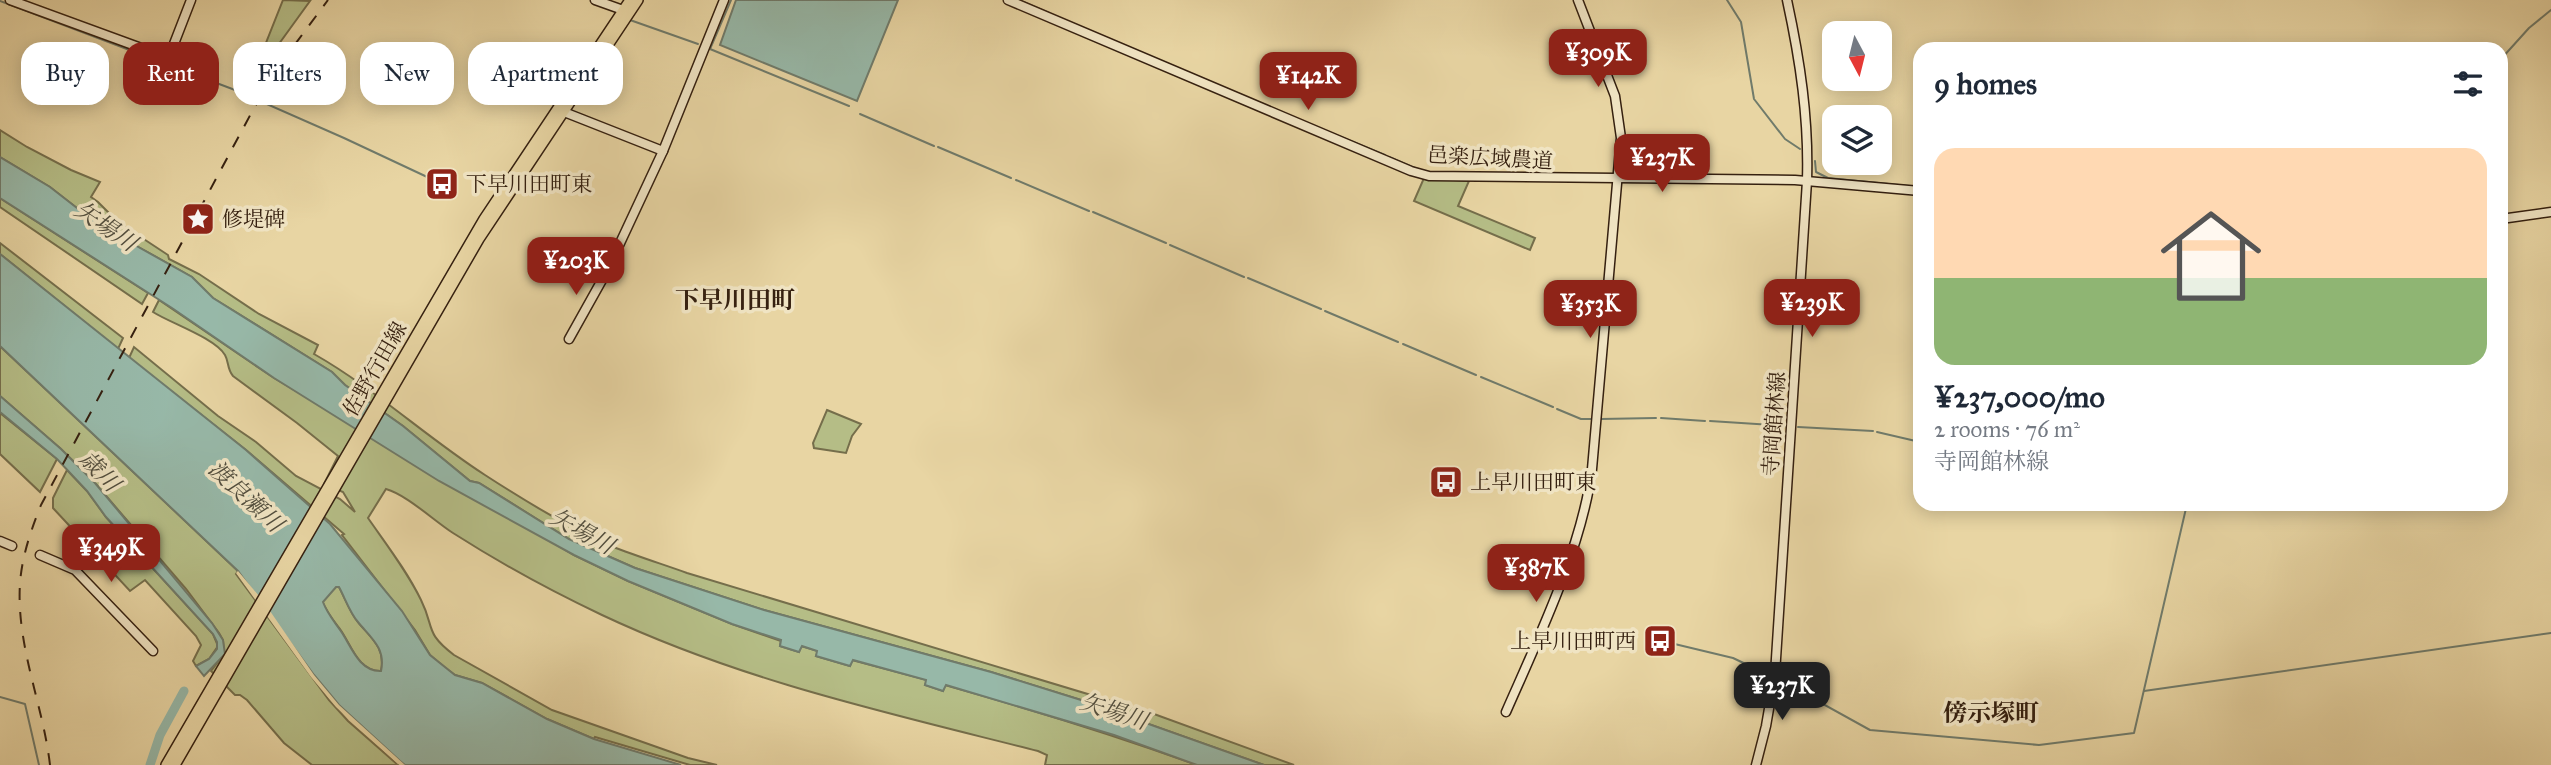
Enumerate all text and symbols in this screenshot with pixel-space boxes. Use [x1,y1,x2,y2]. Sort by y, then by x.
north arrow [1822,21,1892,91]
map controls [1822,21,1892,175]
pin: ¥309K [1549,29,1647,89]
text: ¥309K [1565,38,1631,66]
chip: Buy [21,42,109,105]
chip: Rent [123,42,219,105]
chip: Filters [233,42,346,105]
chip: New [360,42,454,105]
chip: Apartment [468,42,623,105]
pin: ¥142K [1259,52,1357,112]
text: ¥142K [1276,61,1340,89]
icon: filters [2449,65,2487,103]
text: 9 homes [1934,66,2037,102]
button: layers [1822,105,1892,175]
pin: ¥237K [1613,134,1711,194]
street label: 邑楽広域農道 [1426,142,1554,174]
text: ¥237K [1630,143,1694,171]
bus stop icon: 下早川田町東 [423,165,461,203]
place label: 下早川田町東 [466,171,592,197]
icon: home [2148,193,2274,319]
water label: 矢場川 [70,195,145,259]
place icon: 修堤碑 [179,200,217,238]
place label: 修堤碑 [222,206,285,232]
pin: ¥203K [527,238,625,297]
text: ¥203K [543,246,609,274]
pin: ¥353K [1541,280,1639,340]
pin: ¥239K [1763,280,1861,339]
district label: 下早川田町 [675,285,795,315]
text: ¥239K [1780,288,1844,316]
text: ¥353K [1560,289,1620,317]
street label: 佐野行田線 [337,317,413,421]
street label: 寺岡館林線 [1757,371,1791,477]
text: ¥237,000/mo [1934,379,2105,415]
text: 2 rooms · 76 m² [1934,415,2080,443]
water label: 歳川 [74,445,128,499]
text: 寺岡館林線 [1934,447,2049,475]
water label: 渡良瀬川 [203,454,291,540]
bus stop icon: 上早川田町東 [1427,463,1465,501]
place label: 上早川田町東 [1470,469,1596,495]
water label: 矢場川 [545,502,622,561]
pin: ¥349K [62,524,160,584]
text: ¥349K [78,533,144,561]
pin: ¥387K [1487,544,1585,604]
text: ¥387K [1503,553,1569,581]
bus stop icon: 上早川田町西 [1641,622,1679,660]
place label: 上早川田町西 [1510,628,1636,654]
pin: ¥237K [1733,662,1831,722]
text: ¥237K [1750,671,1814,699]
water label: 矢場川 [1077,687,1154,736]
district label: 傍示塚町 [1943,698,2039,728]

